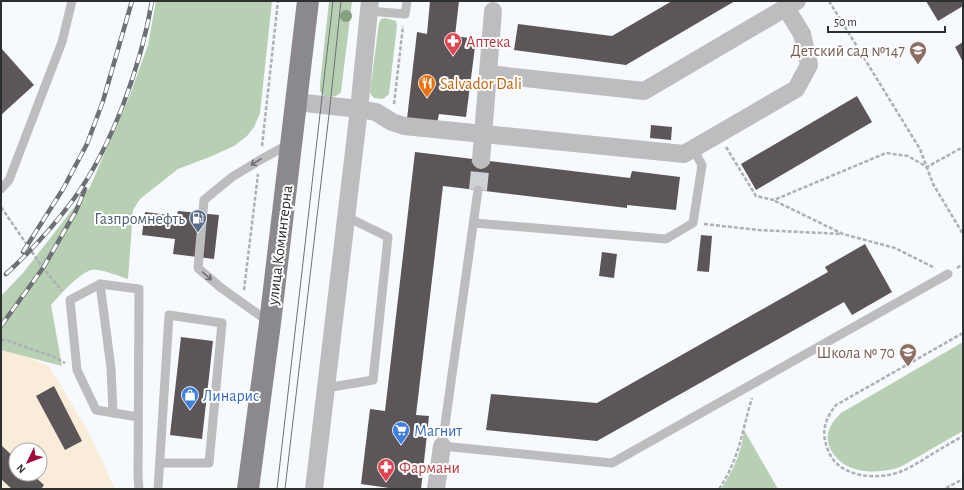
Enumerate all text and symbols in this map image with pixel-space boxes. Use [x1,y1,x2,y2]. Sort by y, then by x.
scale bar [828,8,945,34]
text: 50 m [834,16,857,28]
pharmacy icon: Аптека [443,31,463,56]
place label: Аптека [466,34,511,50]
school or university icon: Детский сад №147 [908,40,928,65]
place label: Детский сад №147 [790,43,905,59]
restaurant icon: Salvador Dali [417,73,437,98]
place label: Salvador Dali [440,76,522,92]
one-way arrow [250,159,262,167]
street label: улица Коминтерна [265,184,296,307]
fuel station icon: Газпромнефть [188,208,208,233]
place label: Газпромнефть [94,211,185,227]
one-way arrow [202,271,212,280]
school or university icon: Школа № 70 [898,342,918,367]
place label: Школа № 70 [816,345,895,361]
shop icon: Линарис [180,385,200,410]
place label: Линарис [203,388,259,404]
supermarket icon: Магнит [391,420,411,445]
place label: Магнит [414,423,462,439]
north arrow [8,442,48,482]
pharmacy icon: Фармани [376,457,396,482]
place label: Фармани [399,460,460,476]
text: N [14,462,28,475]

